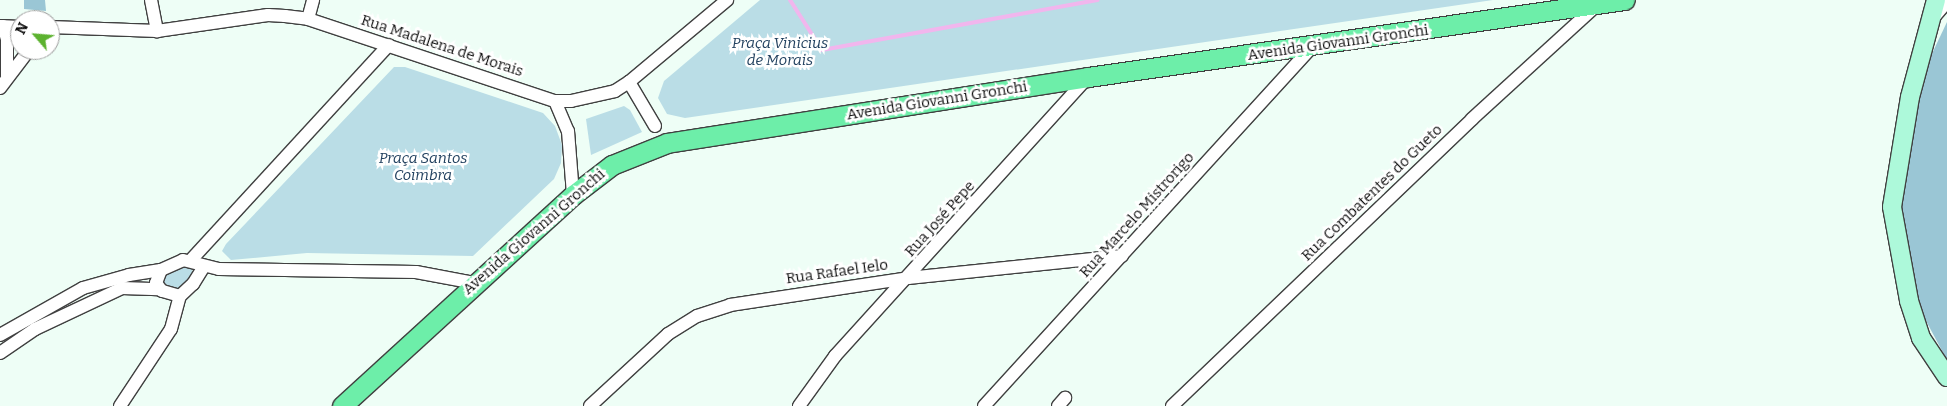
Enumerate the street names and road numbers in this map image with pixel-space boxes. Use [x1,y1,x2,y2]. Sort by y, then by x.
street label: Rua Madalena de Morais [359,11,525,81]
street label: Avenida Giovanni Gronchi [1246,21,1430,65]
street label: Avenida Giovanni Gronchi [845,78,1029,124]
street label: Rua Combatentes do Gueto [1298,121,1446,265]
street label: Rua Marcelo Mistrorigo [1076,149,1198,281]
street label: Avenida Giovanni Gronchi [459,165,609,299]
street label: Rua José Pepe [901,177,979,261]
street label: Rua Rafael Ielo [785,256,889,288]

